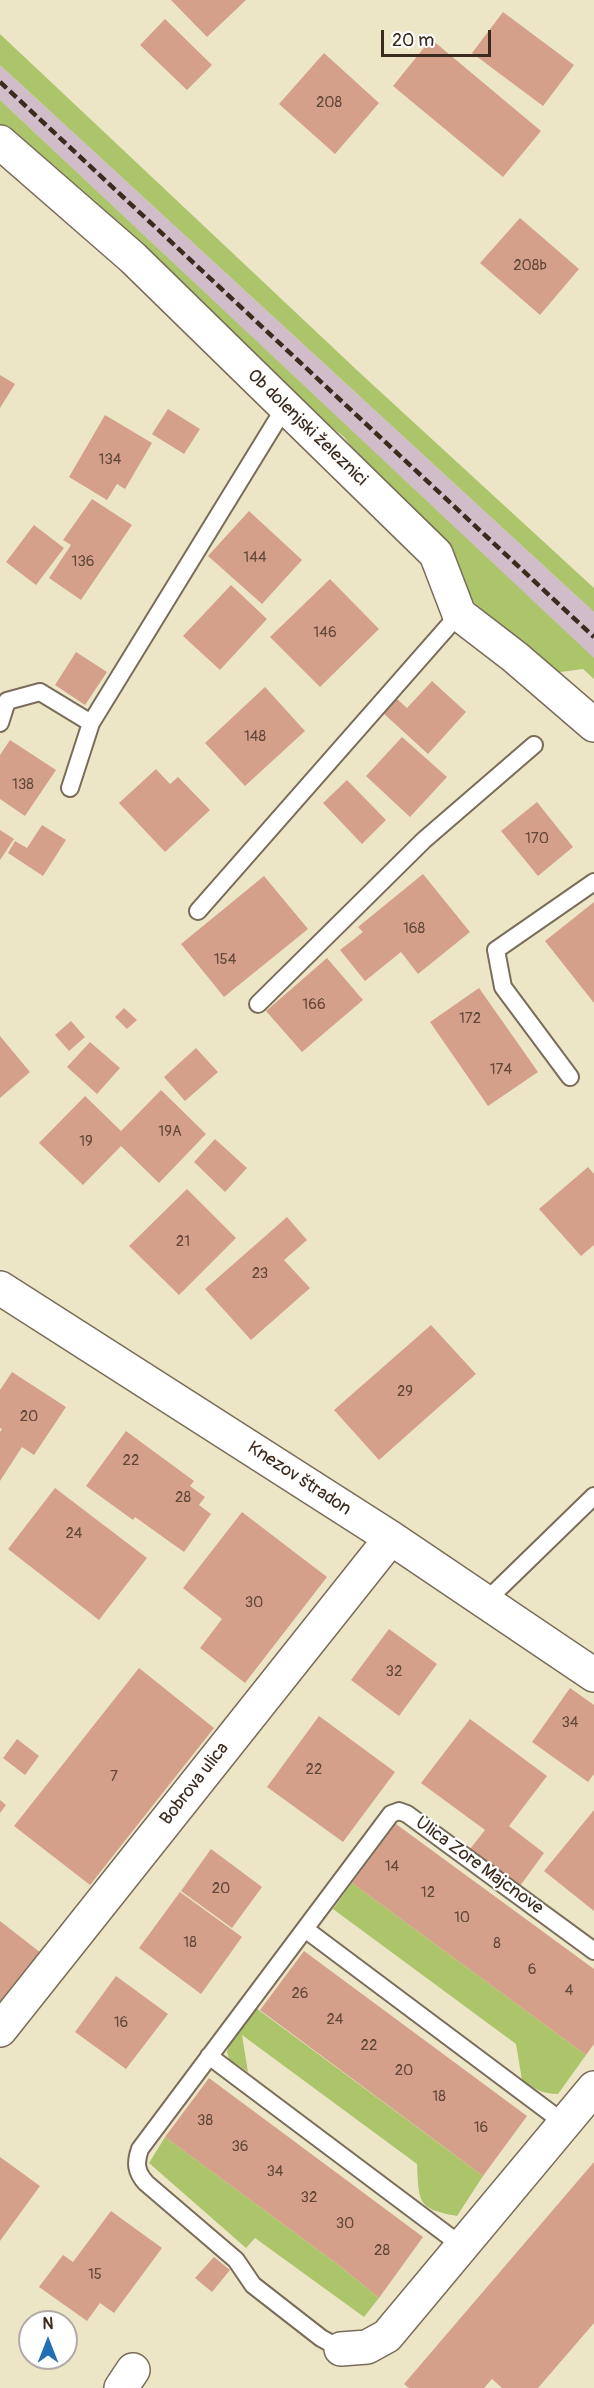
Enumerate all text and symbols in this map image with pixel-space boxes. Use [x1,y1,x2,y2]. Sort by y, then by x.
scale bar [384,18,494,56]
text: 20 m [392,29,434,52]
house number: 208 [316,94,342,112]
house number: 208b [513,257,547,275]
street label: Ob dolenjski železnici [242,365,372,491]
house number: 134 [99,451,121,469]
house number: 144 [243,549,267,567]
house number: 136 [72,553,94,571]
house number: 146 [313,624,337,642]
house number: 148 [244,728,266,746]
house number: 138 [12,776,34,794]
house number: 170 [525,830,549,848]
house number: 168 [403,920,425,938]
house number: 154 [214,951,236,969]
house number: 166 [302,996,326,1014]
house number: 172 [459,1010,481,1028]
house number: 174 [490,1061,512,1079]
house number: 19A [158,1123,182,1141]
house number: 19 [79,1133,93,1151]
house number: 21 [176,1233,190,1251]
house number: 23 [252,1265,268,1283]
house number: 29 [397,1383,413,1401]
house number: 20 [20,1408,38,1426]
street label: Knezov štradon [243,1437,355,1521]
house number: 22 [123,1452,139,1470]
house number: 28 [175,1489,191,1507]
house number: 24 [65,1525,83,1543]
house number: 30 [245,1594,263,1612]
house number: 32 [386,1663,402,1681]
house number: 34 [561,1714,579,1732]
street label: Bobrova ulica [156,1738,234,1830]
house number: 22 [306,1761,322,1779]
house number: 7 [110,1768,118,1786]
street label: Ulica Zore Majcnove [411,1812,547,1920]
house number: 14 [385,1858,399,1876]
house number: 20 [212,1880,230,1898]
house number: 12 [421,1884,435,1902]
house number: 10 [454,1909,470,1927]
house number: 18 [183,1934,197,1952]
house number: 8 [493,1935,501,1953]
house number: 6 [528,1961,536,1979]
house number: 4 [565,1982,573,2000]
house number: 26 [291,1985,309,2003]
house number: 24 [326,2011,344,2029]
house number: 16 [114,2014,128,2032]
house number: 22 [361,2037,377,2055]
house number: 20 [395,2062,413,2080]
house number: 18 [432,2088,446,2106]
house number: 38 [197,2112,213,2130]
house number: 16 [474,2119,488,2137]
house number: 36 [231,2138,249,2156]
house number: 34 [266,2163,284,2181]
house number: 32 [301,2189,317,2207]
house number: 30 [336,2215,354,2233]
house number: 28 [374,2242,390,2260]
house number: 15 [88,2266,102,2284]
north arrow [18,2310,78,2370]
text: N [43,2314,53,2334]

